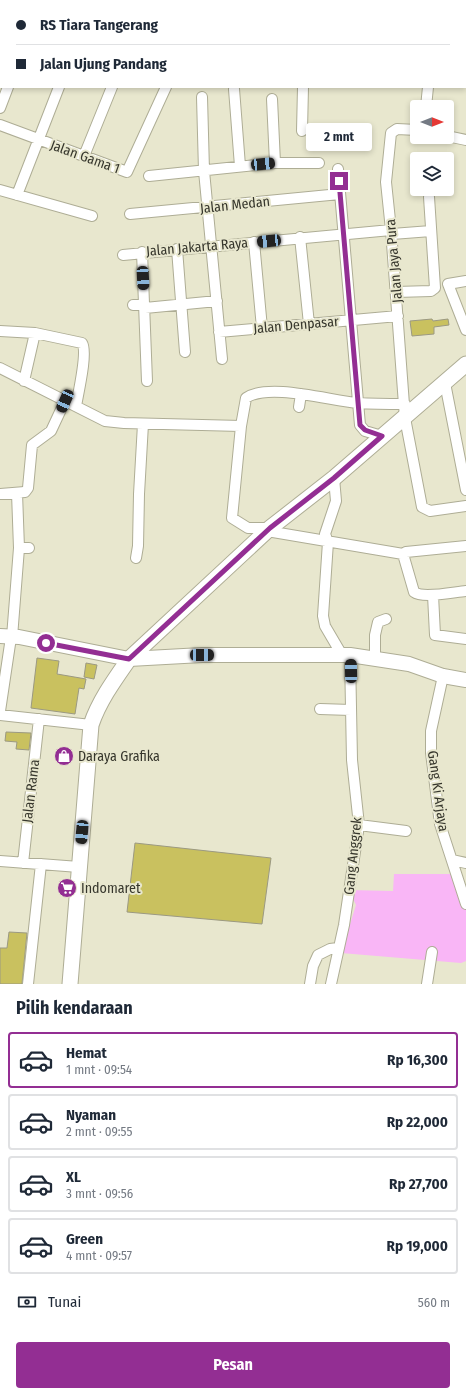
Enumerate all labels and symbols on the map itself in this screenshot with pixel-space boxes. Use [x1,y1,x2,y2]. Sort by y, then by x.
north arrow [410,100,454,144]
callout: 2 mnt [306,123,372,151]
street label: Jalan Gama 1 [48,137,122,177]
car [251,157,275,171]
route end [330,172,348,190]
street label: Jalan Medan [199,193,271,217]
street label: Jalan Jaya Pura [382,218,406,304]
street label: Jalan Jakarta Raya [145,234,249,260]
car [256,234,282,248]
car [136,266,150,290]
street label: Jalan Denpasar [253,313,340,337]
car [55,388,75,414]
route start [37,634,55,652]
car [190,649,214,661]
car [345,659,357,683]
shop icon: Daraya Grafika [53,745,75,767]
place label: Daraya Grafika [78,748,160,765]
street label: Gang Ki Arjaya [424,749,452,833]
street label: Jalan Rama [19,758,43,824]
street label: Gang Anggrek [340,816,366,896]
car [75,820,89,844]
supermarket icon: Indomaret [56,877,78,899]
place label: Indomaret [81,880,141,897]

